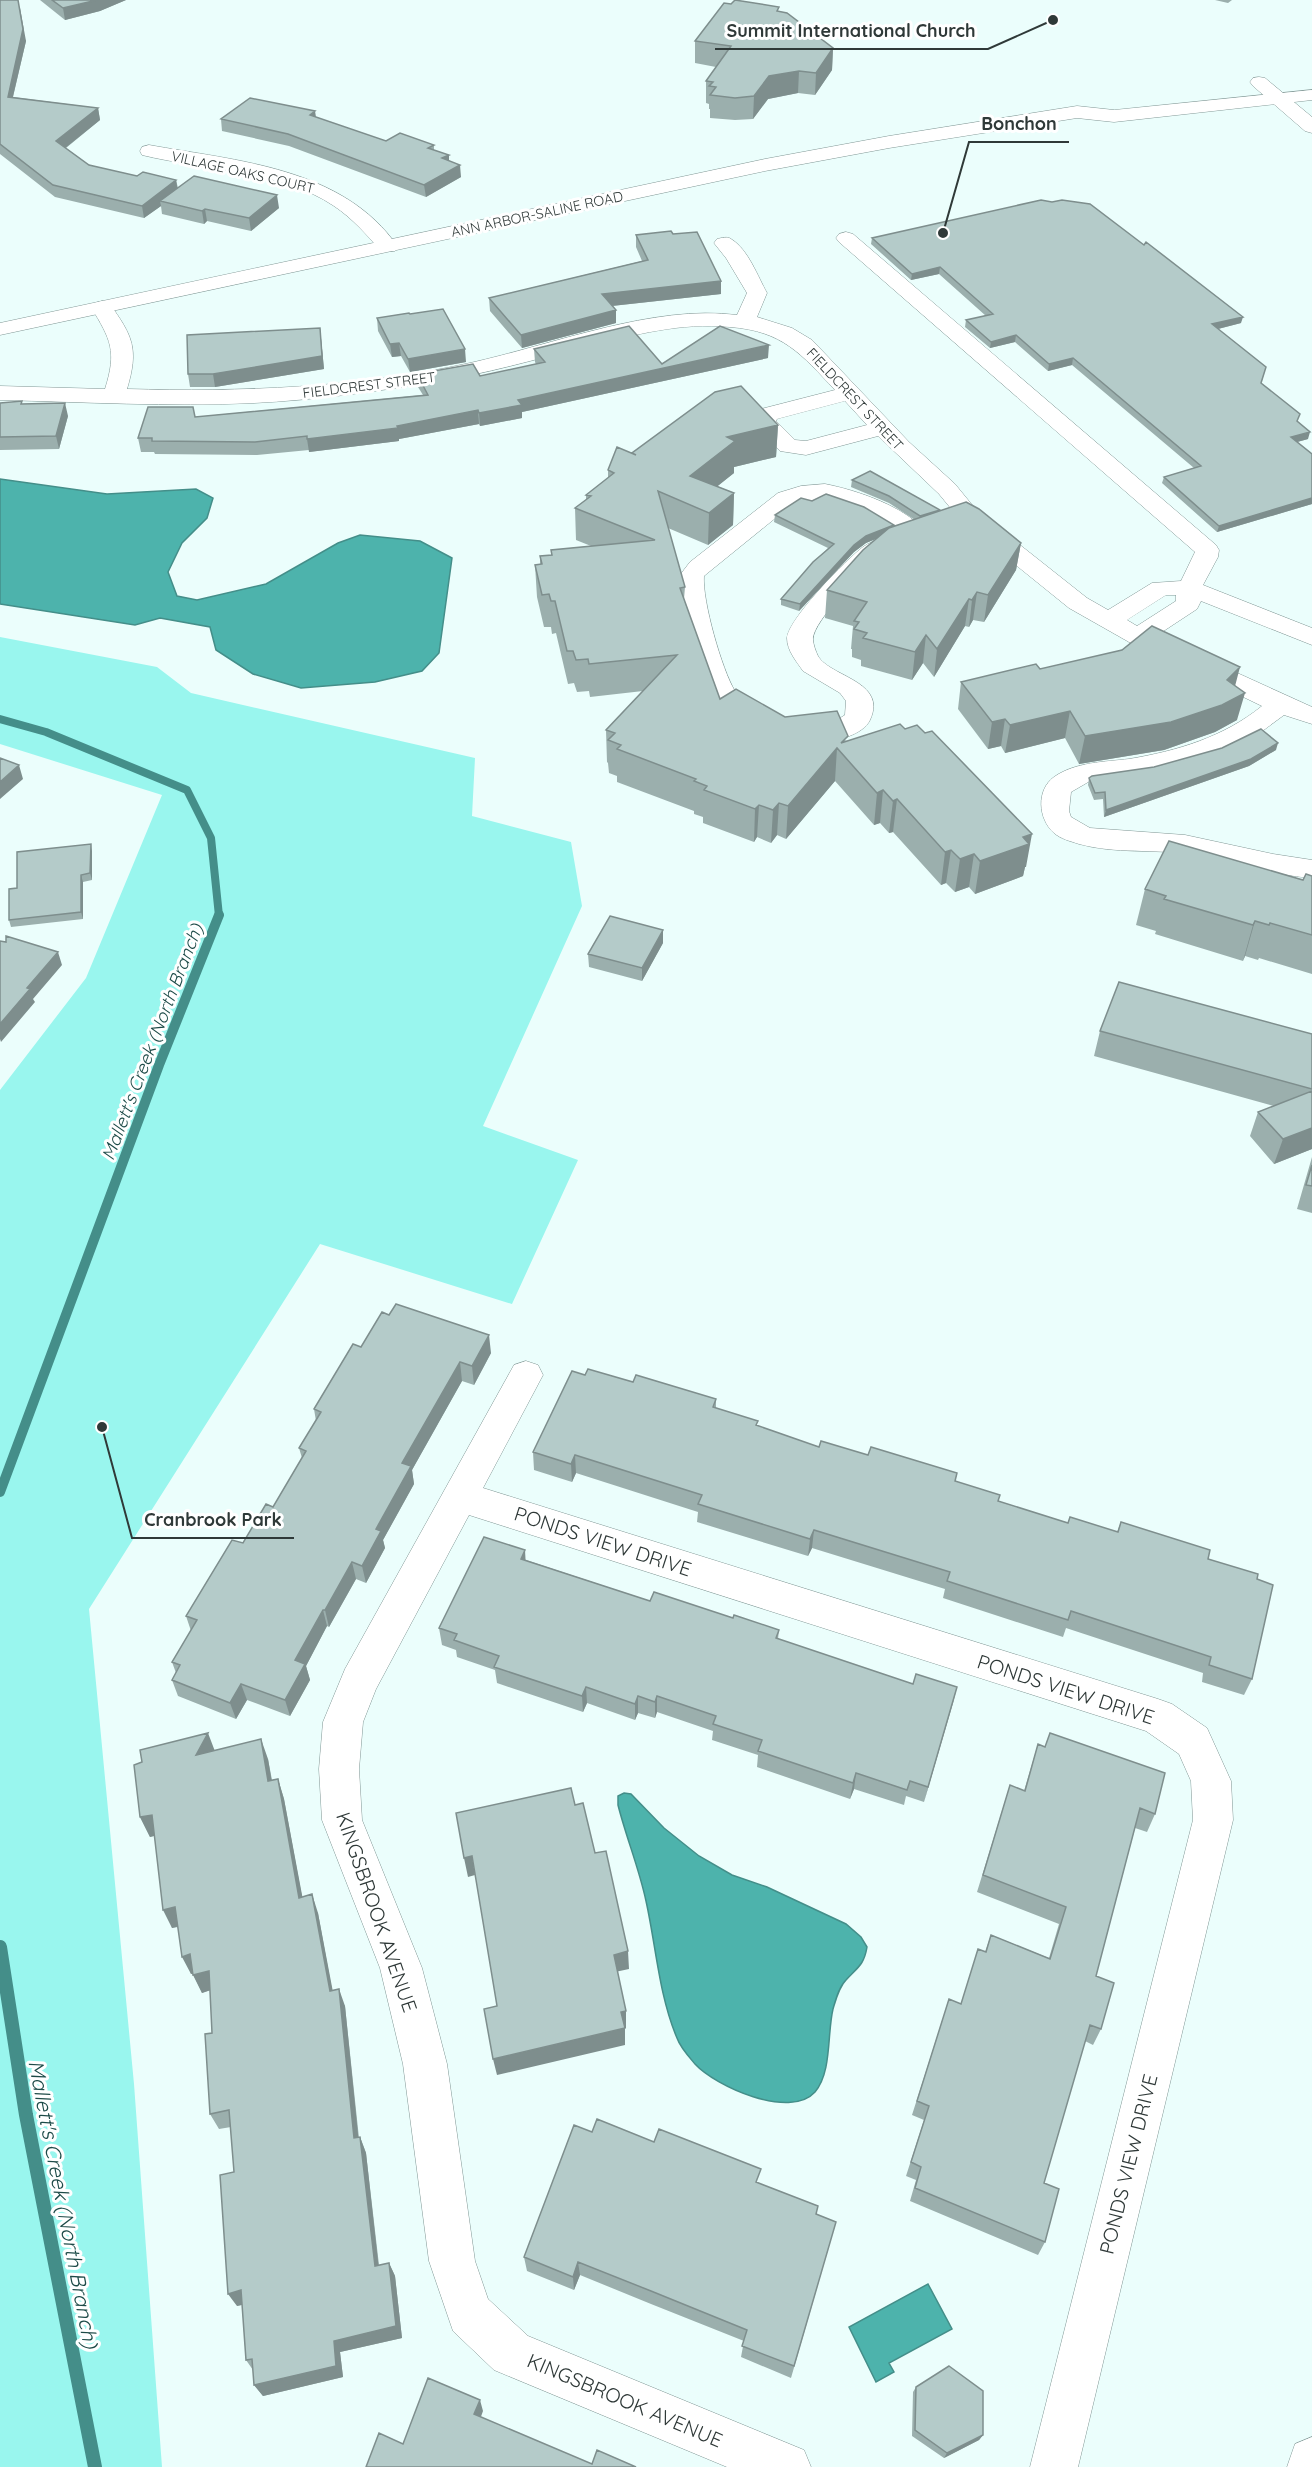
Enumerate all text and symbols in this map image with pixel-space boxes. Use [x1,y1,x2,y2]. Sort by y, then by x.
callout: Summit International Church [715,13,988,49]
text: Summit International Church [726,19,976,42]
callout: Bonchon [969,106,1069,142]
text: Bonchon [981,112,1057,135]
street label: VILLAGE OAKS COURT [170,147,316,197]
street label: ANN ARBOR-SALINE ROAD [449,187,625,241]
street label: FIELDCREST STREET [803,344,907,454]
street label: FIELDCREST STREET [302,368,436,402]
water label: Mallett's Creek (North Branch) [96,919,208,1163]
street label: PONDS VIEW DRIVE [511,1501,695,1581]
callout: Cranbrook Park [132,1502,294,1538]
text: Cranbrook Park [144,1508,282,1531]
street label: PONDS VIEW DRIVE [974,1649,1158,1729]
street label: KINGSBROOK AVENUE [331,1809,423,2015]
water label: Mallett's Creek (North Branch) [23,2058,105,2351]
street label: PONDS VIEW DRIVE [1094,2071,1162,2257]
street label: KINGSBROOK AVENUE [523,2347,727,2453]

